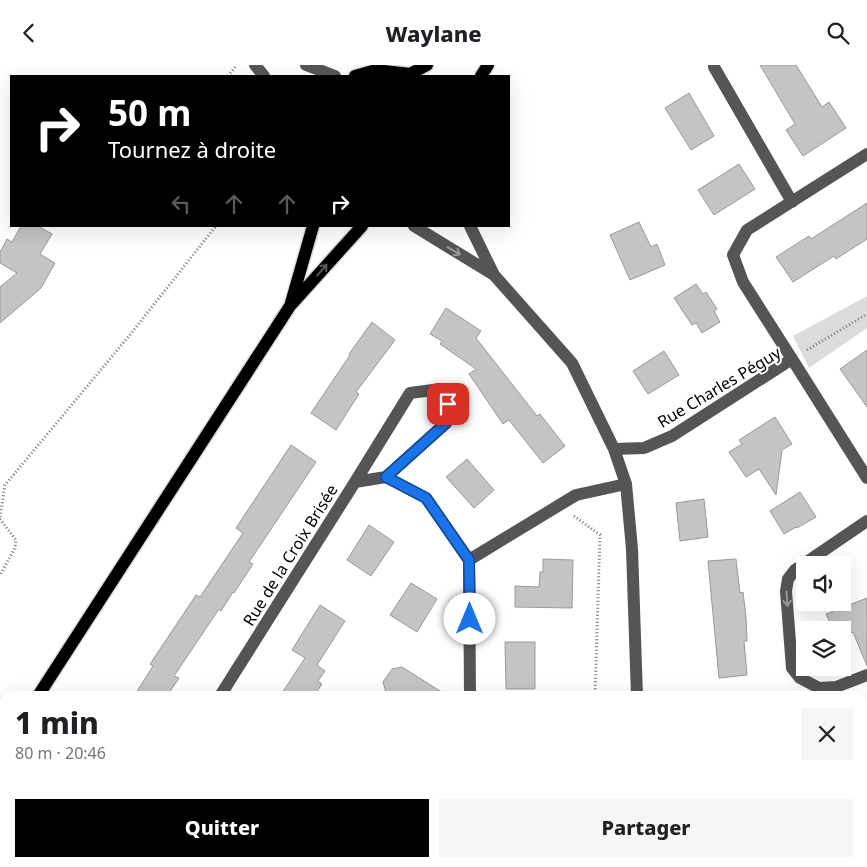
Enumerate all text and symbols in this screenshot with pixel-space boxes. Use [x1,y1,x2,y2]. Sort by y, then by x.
text: Waylane [385,18,482,48]
icon: back [15,19,43,47]
icon: search [824,19,852,47]
text: 50 m [108,89,191,136]
icon: right [25,95,90,160]
text: Tournez à droite [108,134,276,164]
icon: left [167,190,195,218]
icon: ahead [220,190,248,218]
icon: ahead [273,190,301,218]
icon: right [326,190,354,218]
one-way arrow [446,246,460,256]
one-way arrow [316,264,327,277]
street label: Rue Charles Péguy [653,341,785,433]
pin [427,383,469,425]
icon: arrive [434,390,462,418]
street label: Rue de la Croix Brisée [237,480,343,630]
map controls [796,556,851,676]
button: sound [796,556,851,611]
one-way arrow [782,591,792,607]
position arrow [443,592,495,644]
button: layers [796,621,851,676]
text: 1 min [15,702,99,743]
button: close [801,708,853,760]
text: 80 m · 20:46 [15,742,106,764]
button: Quitter [15,799,429,857]
button: Partager [439,799,853,857]

